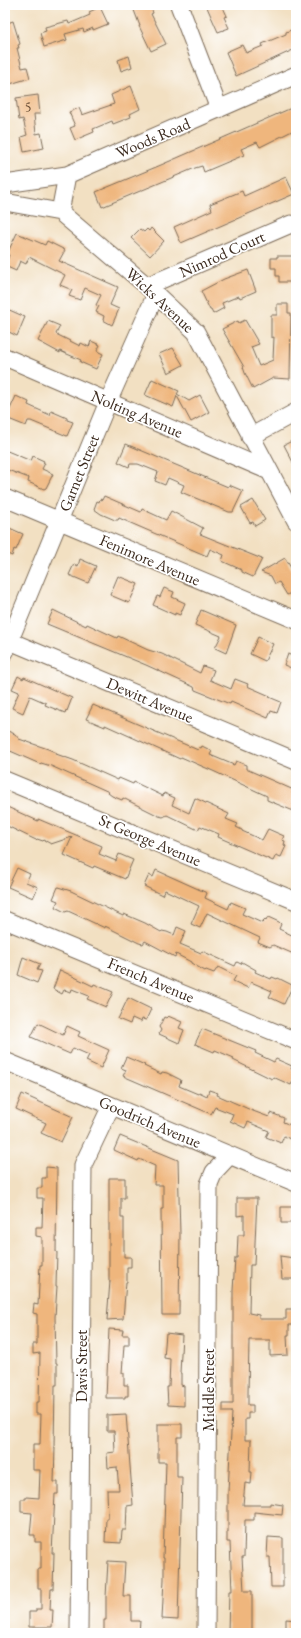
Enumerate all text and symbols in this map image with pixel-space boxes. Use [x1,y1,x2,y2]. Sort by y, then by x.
house number: 5 [25,98,31,116]
street label: Woods Road [113,113,194,163]
street label: Nimrod Court [176,226,268,282]
street label: Wicks Avenue [121,263,199,337]
street label: Nolting Avenue [88,385,186,443]
street label: Garnet Street [54,431,104,515]
street label: Fenimore Avenue [96,529,204,591]
street label: Dewitt Avenue [103,672,197,728]
street label: St George Avenue [96,809,204,871]
street label: French Avenue [105,952,197,1008]
street label: Goodrich Avenue [96,1091,204,1153]
street label: Davis Street [71,1330,92,1402]
street label: Middle Street [198,1349,219,1431]

